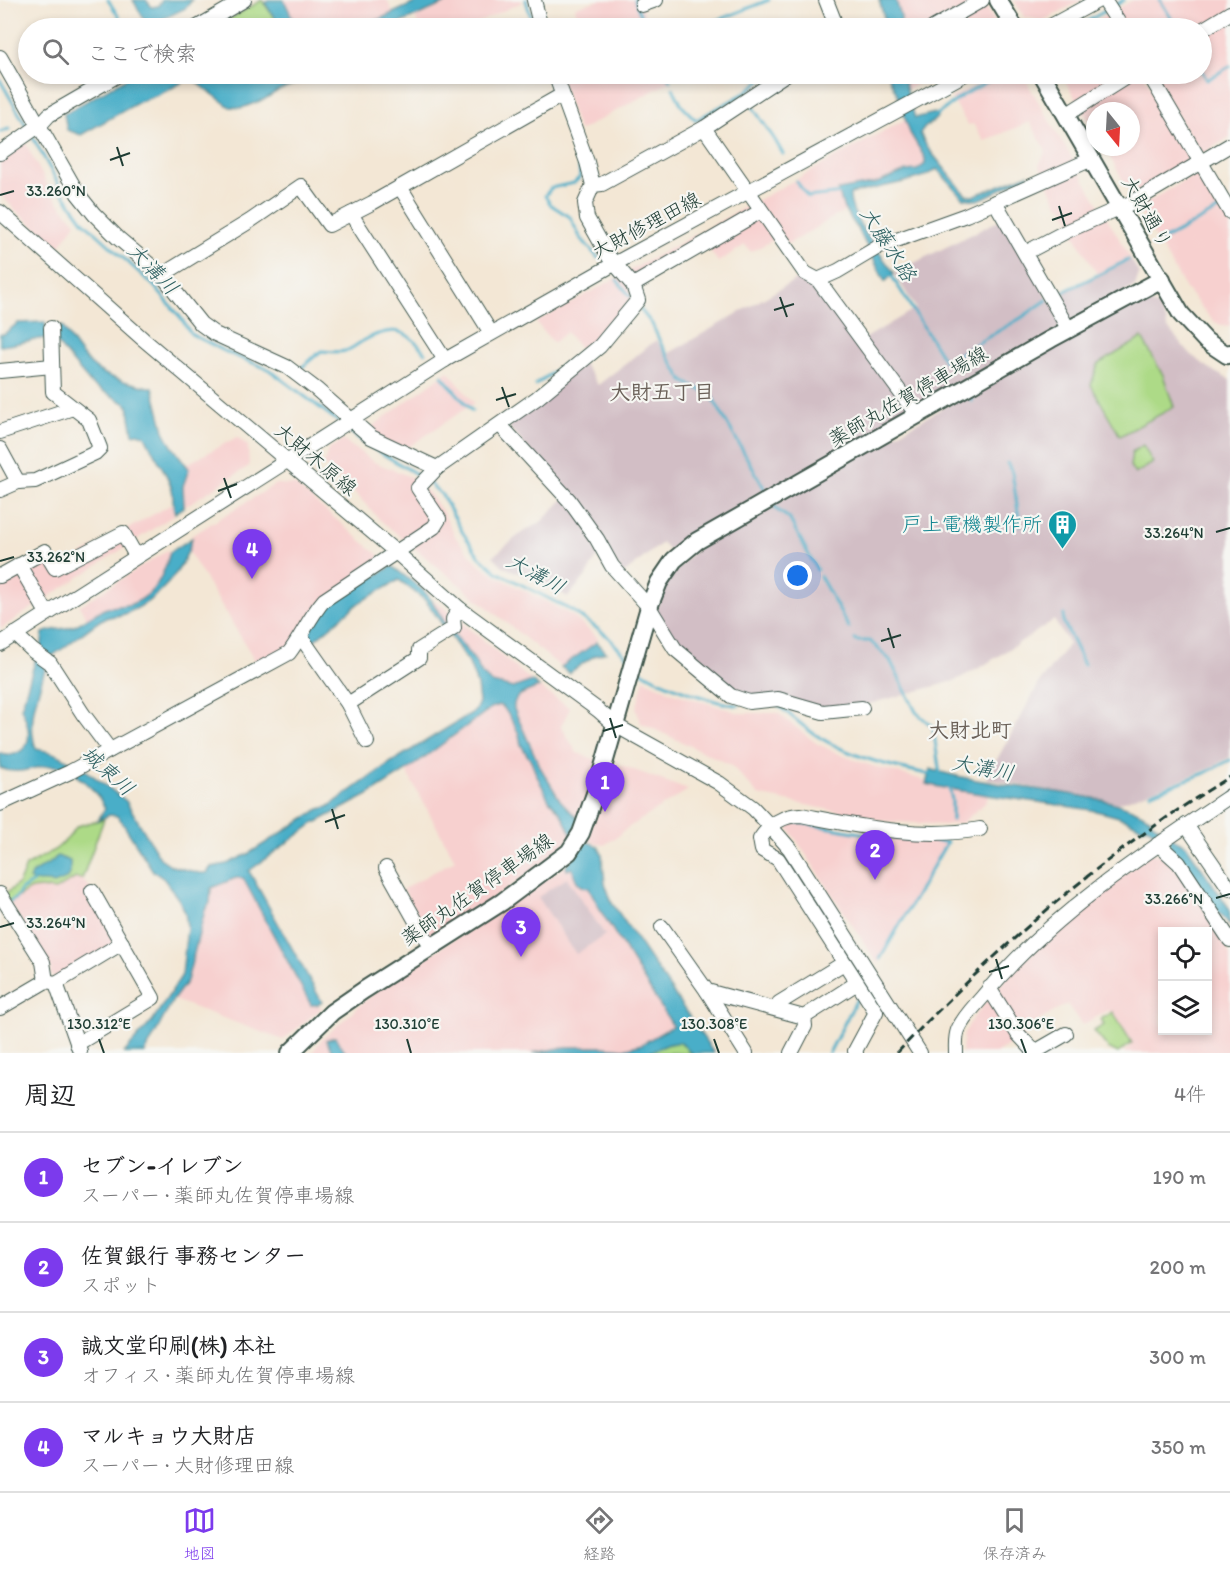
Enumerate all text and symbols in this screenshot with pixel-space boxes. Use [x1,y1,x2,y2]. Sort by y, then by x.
search box [18,18,1212,84]
icon: search [39,35,72,68]
text: ここで検索 [87,40,197,67]
north arrow [1086,102,1140,156]
street label: 大財通り [1117,171,1177,253]
text: 33.260°N [26,182,86,200]
street label: 大財修理田線 [587,186,705,264]
water label: 大藤水路 [855,202,922,287]
water label: 大溝川 [122,237,184,300]
street label: 薬師丸佐賀停車場線 [824,341,992,451]
district label: 大財五丁目 [610,379,715,404]
street label: 大財木原線 [270,418,362,500]
building icon: 戸上電機製作所 [1047,508,1079,550]
place label: 戸上電機製作所 [902,512,1042,536]
text: 33.264°N [1144,524,1204,542]
pin: 4 [232,530,272,579]
water label: 大溝川 [503,547,570,600]
text: 33.262°N [27,548,85,566]
your location [783,561,812,590]
district label: 大財北町 [928,717,1012,742]
water label: 城東川 [77,740,140,801]
water label: 大溝川 [950,749,1016,786]
pin: 1 [586,762,624,812]
street label: 薬師丸佐賀停車場線 [396,828,558,950]
pin: 2 [856,830,894,880]
text: 33.266°N [1145,890,1203,908]
pin: 3 [502,908,540,957]
text: 33.264°N [26,914,86,932]
map controls [1158,927,1212,1035]
button: locate [1158,927,1212,981]
button: layers [1158,981,1212,1035]
text: 130.312°E [67,1015,131,1033]
text: 130.310°E [374,1015,440,1033]
text: 130.308°E [681,1015,747,1033]
text: 130.306°E [988,1015,1054,1033]
text: 周辺 [24,1079,76,1111]
text: 4件 [1174,1082,1206,1106]
text: セブン-イレブン [81,1152,244,1179]
text: 1 [39,1165,48,1189]
text: 190 m [1153,1165,1206,1189]
text: スーパー · 薬師丸佐賀停車場線 [81,1183,354,1207]
text: 佐賀銀行 事務センター [81,1242,306,1269]
text: 2 [38,1255,49,1279]
text: 200 m [1150,1255,1206,1279]
text: スポット [81,1273,161,1297]
text: 誠文堂印刷(株) 本社 [81,1332,276,1359]
text: 3 [38,1345,49,1369]
text: 300 m [1149,1345,1206,1369]
text: オフィス · 薬師丸佐賀停車場線 [81,1363,355,1387]
text: マルキョウ大財店 [81,1422,257,1449]
text: 4 [37,1435,50,1459]
text: 350 m [1151,1435,1206,1459]
text: スーパー · 大財修理田線 [81,1453,294,1477]
tab: 地図 [183,1504,216,1564]
tab: 経路 [583,1504,616,1564]
tab: 保存済み [983,1504,1047,1564]

